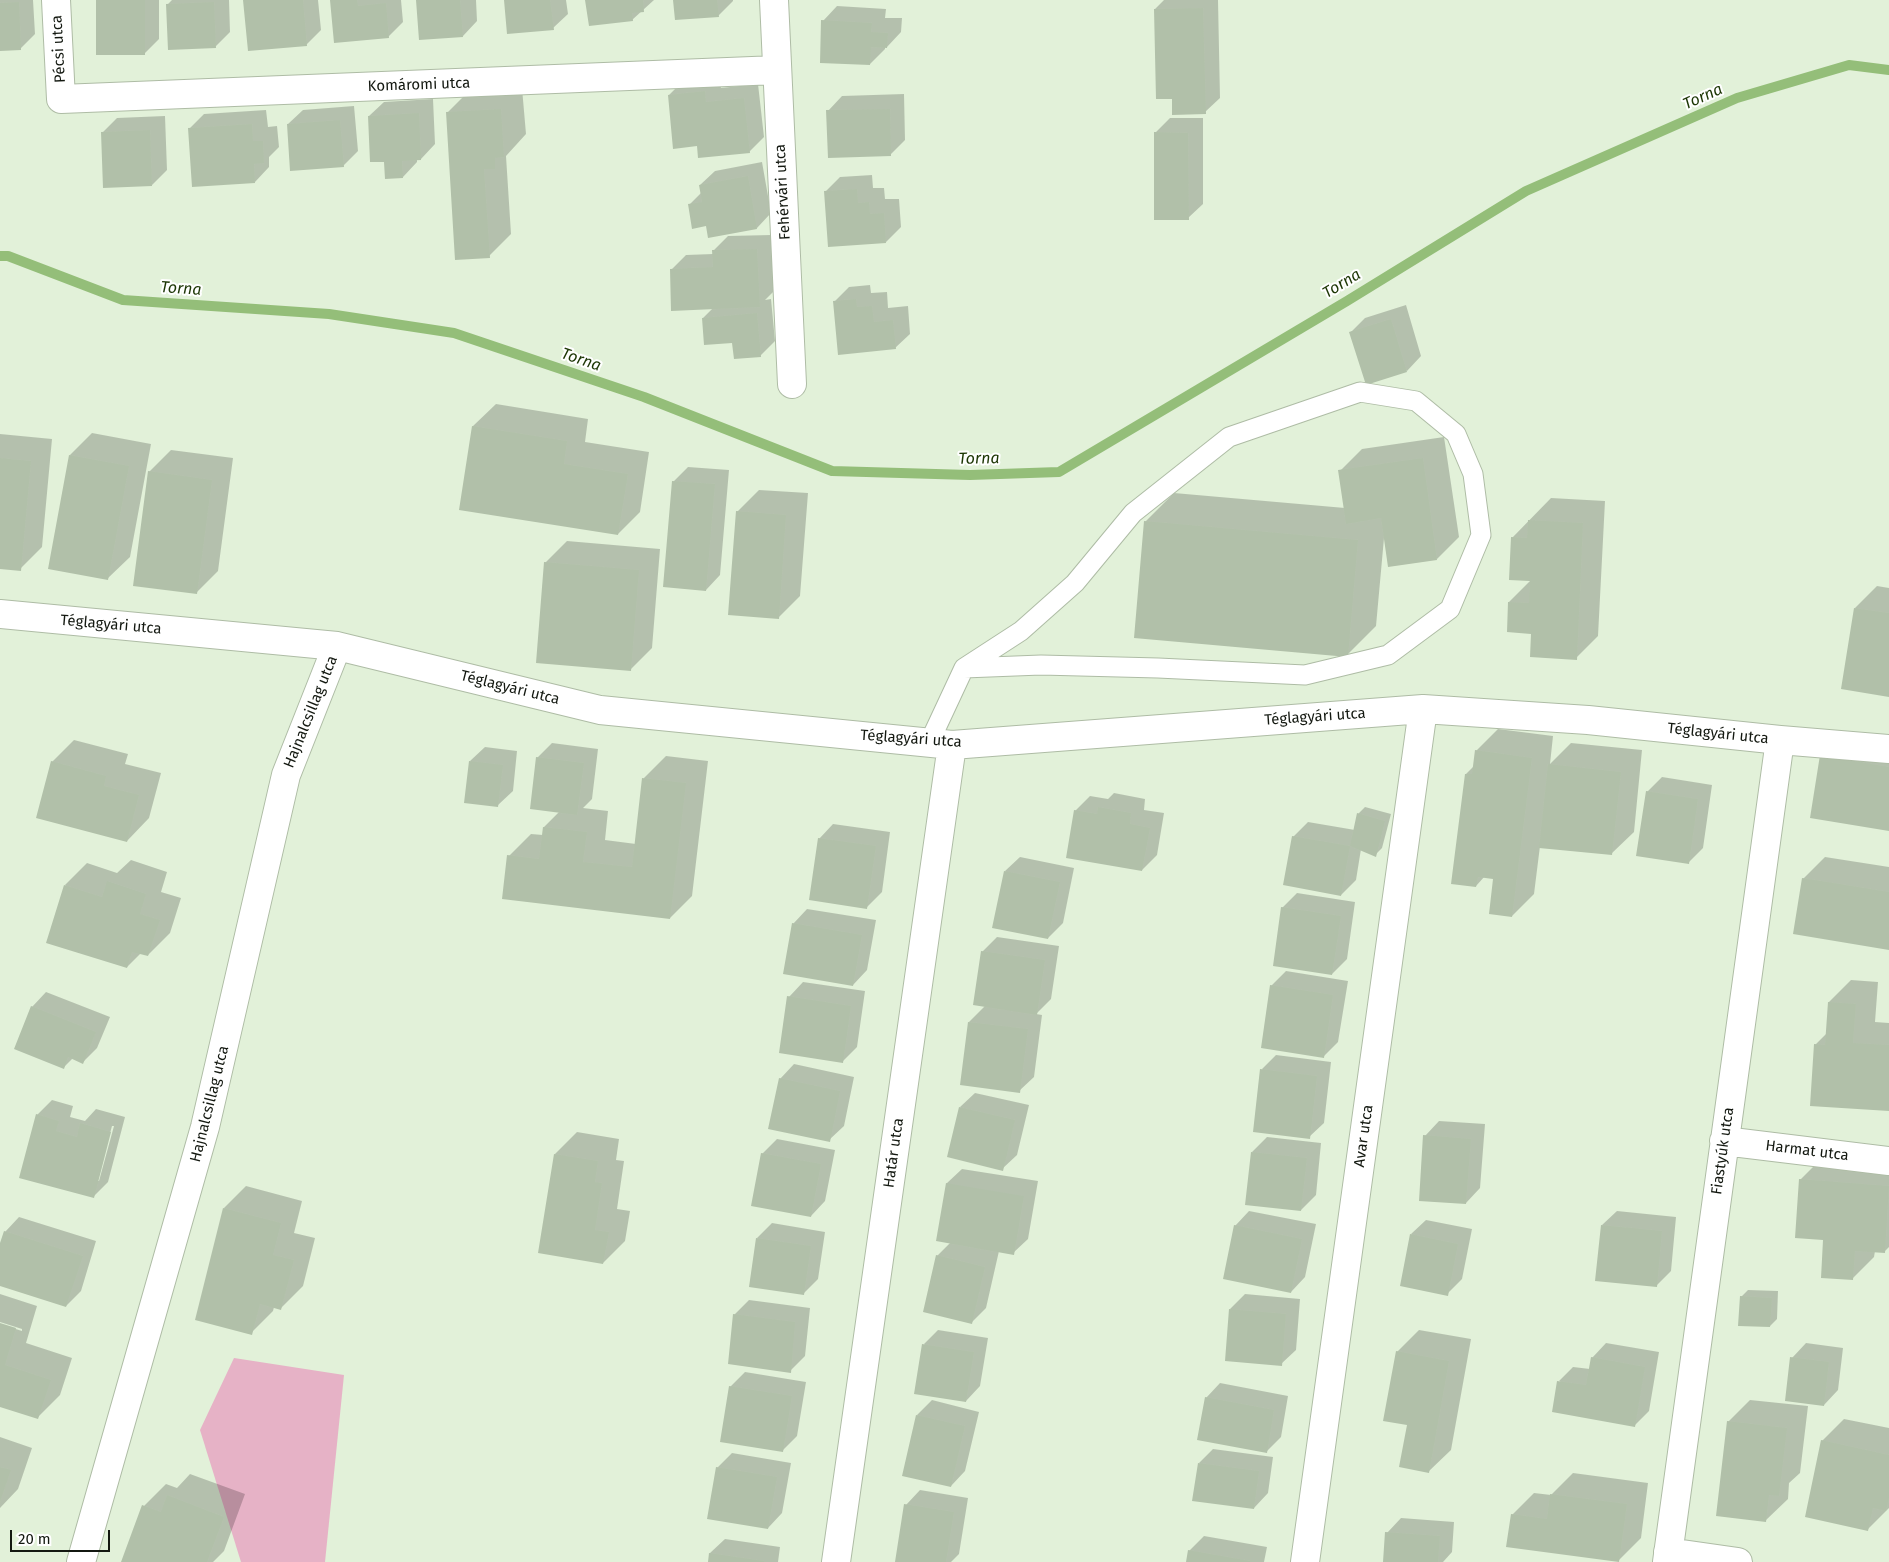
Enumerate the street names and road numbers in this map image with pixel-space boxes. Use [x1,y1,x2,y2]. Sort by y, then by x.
street label: Pécsi utca [48,15,70,83]
street label: Komáromi utca [367,74,471,96]
street label: Fehérvári utca [771,144,795,240]
street label: Téglagyári utca [60,612,162,638]
street label: Hajnalcsillag utca [280,653,342,771]
street label: Téglagyári utca [459,667,561,709]
street label: Téglagyári utca [1264,704,1366,730]
street label: Téglagyári utca [1667,720,1769,748]
street label: Téglagyári utca [860,726,962,752]
street label: Hajnalcsillag utca [187,1044,233,1164]
street label: Avar utca [1351,1104,1377,1168]
street label: Fiastyúk utca [1708,1106,1738,1196]
street label: Határ utca [880,1117,908,1189]
street label: Harmat utca [1764,1137,1850,1165]

